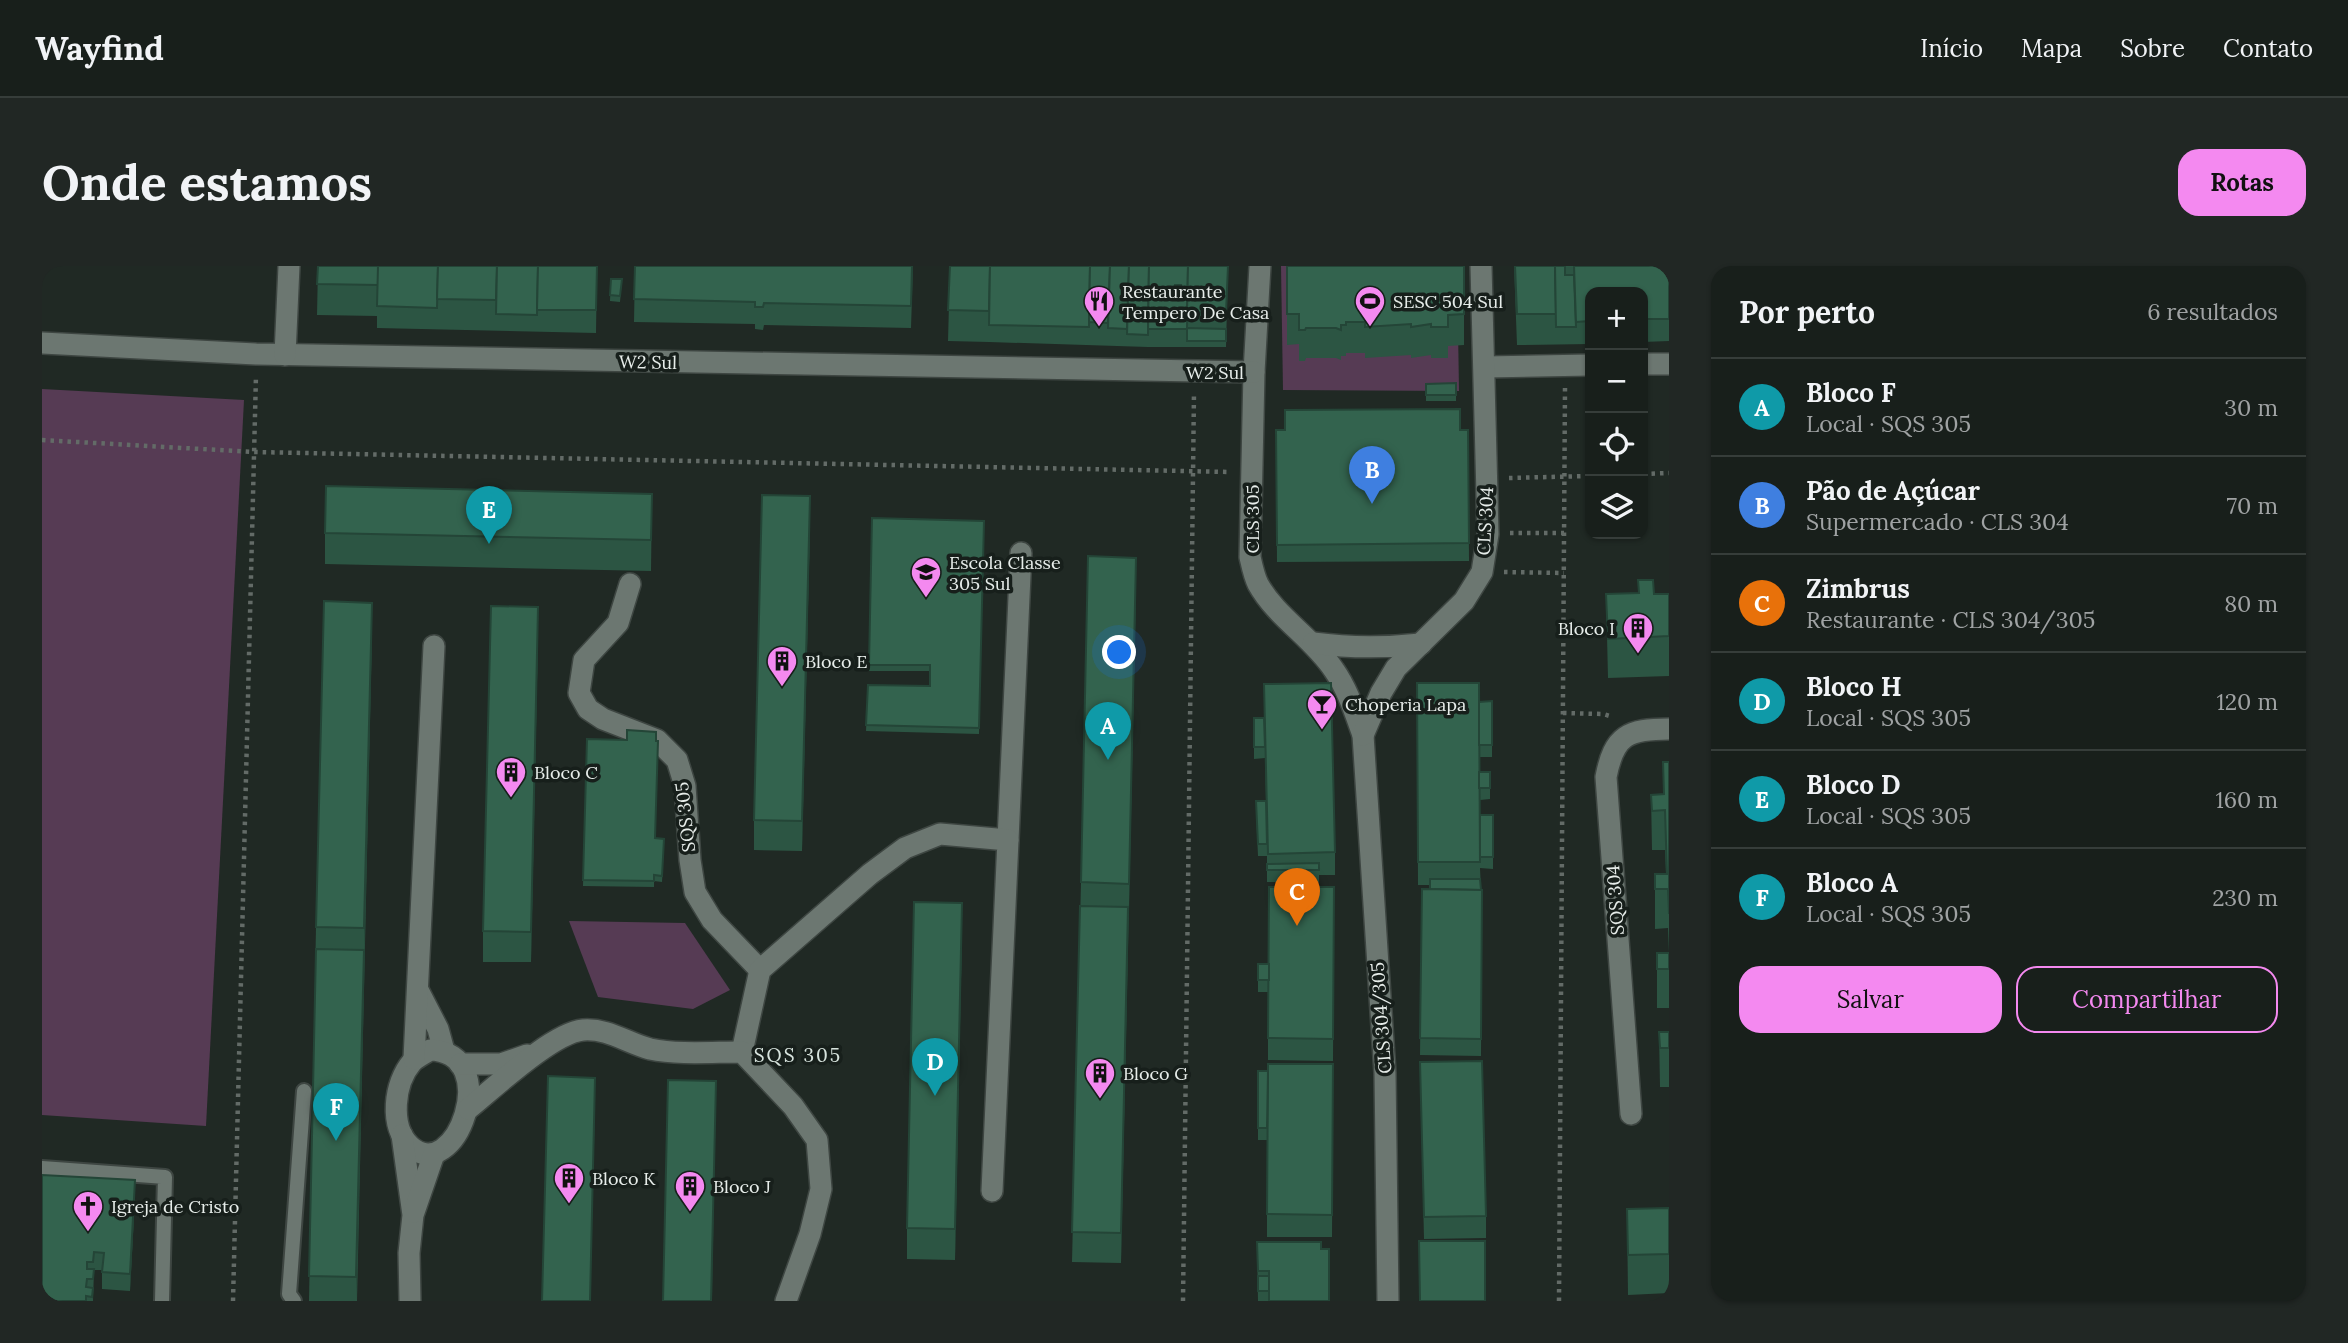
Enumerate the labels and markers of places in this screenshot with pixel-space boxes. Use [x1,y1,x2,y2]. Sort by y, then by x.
place label: Restaurante Tempero De Casa [1122,280,1269,324]
restaurant icon: Restaurante Tempero De Casa [1082,284,1116,328]
sports icon: SESC 504 Sul [1353,284,1387,328]
place label: SESC 504 Sul [1393,290,1503,313]
pin: B [1349,446,1395,504]
pin: E [466,486,512,544]
place label: Escola Classe 305 Sul [949,551,1061,595]
school or university icon: Escola Classe 305 Sul [909,555,943,599]
building icon: Bloco I [1621,611,1655,655]
place label: Bloco I [1558,617,1615,640]
building icon: Bloco E [765,644,799,688]
place label: Bloco E [805,650,867,673]
bar icon: Choperia Lapa [1305,687,1339,731]
place label: Choperia Lapa [1345,693,1466,716]
pin: A [1085,702,1131,760]
building icon: Bloco C [494,755,528,799]
place label: Bloco C [534,761,598,784]
pin: C [1274,868,1320,926]
pin: D [912,1038,958,1096]
building icon: Bloco G [1083,1056,1117,1100]
place label: Bloco G [1123,1062,1188,1085]
pin: F [313,1083,359,1141]
building icon: Bloco K [552,1161,586,1205]
place label: Bloco K [592,1167,656,1190]
building icon: Bloco J [673,1169,707,1213]
place label: Bloco J [713,1175,771,1198]
church icon: Igreja de Cristo [71,1189,105,1233]
place label: Igreja de Cristo [111,1195,239,1218]

